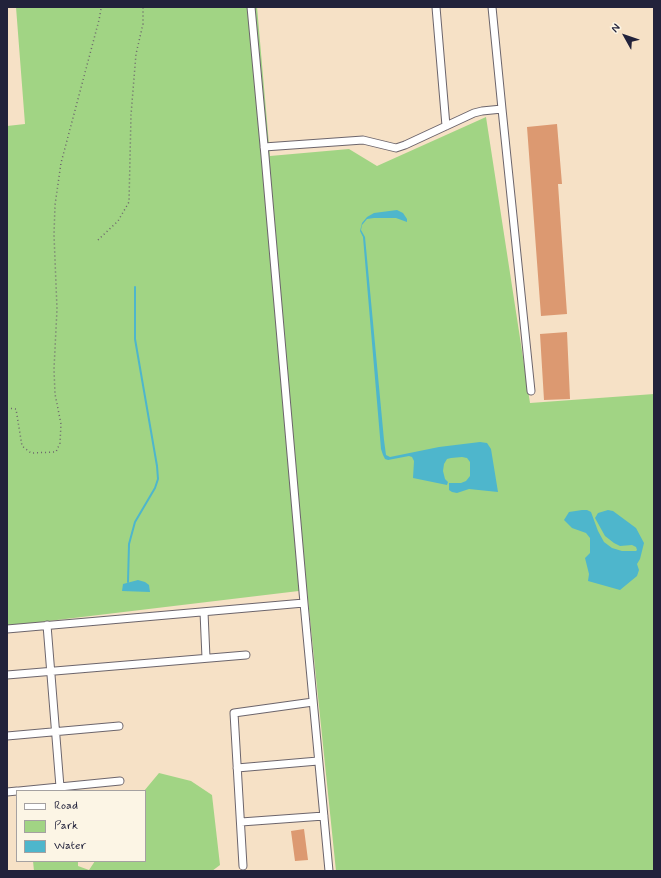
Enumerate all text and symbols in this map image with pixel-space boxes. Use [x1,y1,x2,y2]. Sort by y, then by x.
north arrow [605,16,645,56]
text: N [608,21,624,36]
legend [16,790,146,862]
text: Road [54,798,78,814]
text: Park [54,818,78,834]
text: Water [54,838,86,854]

